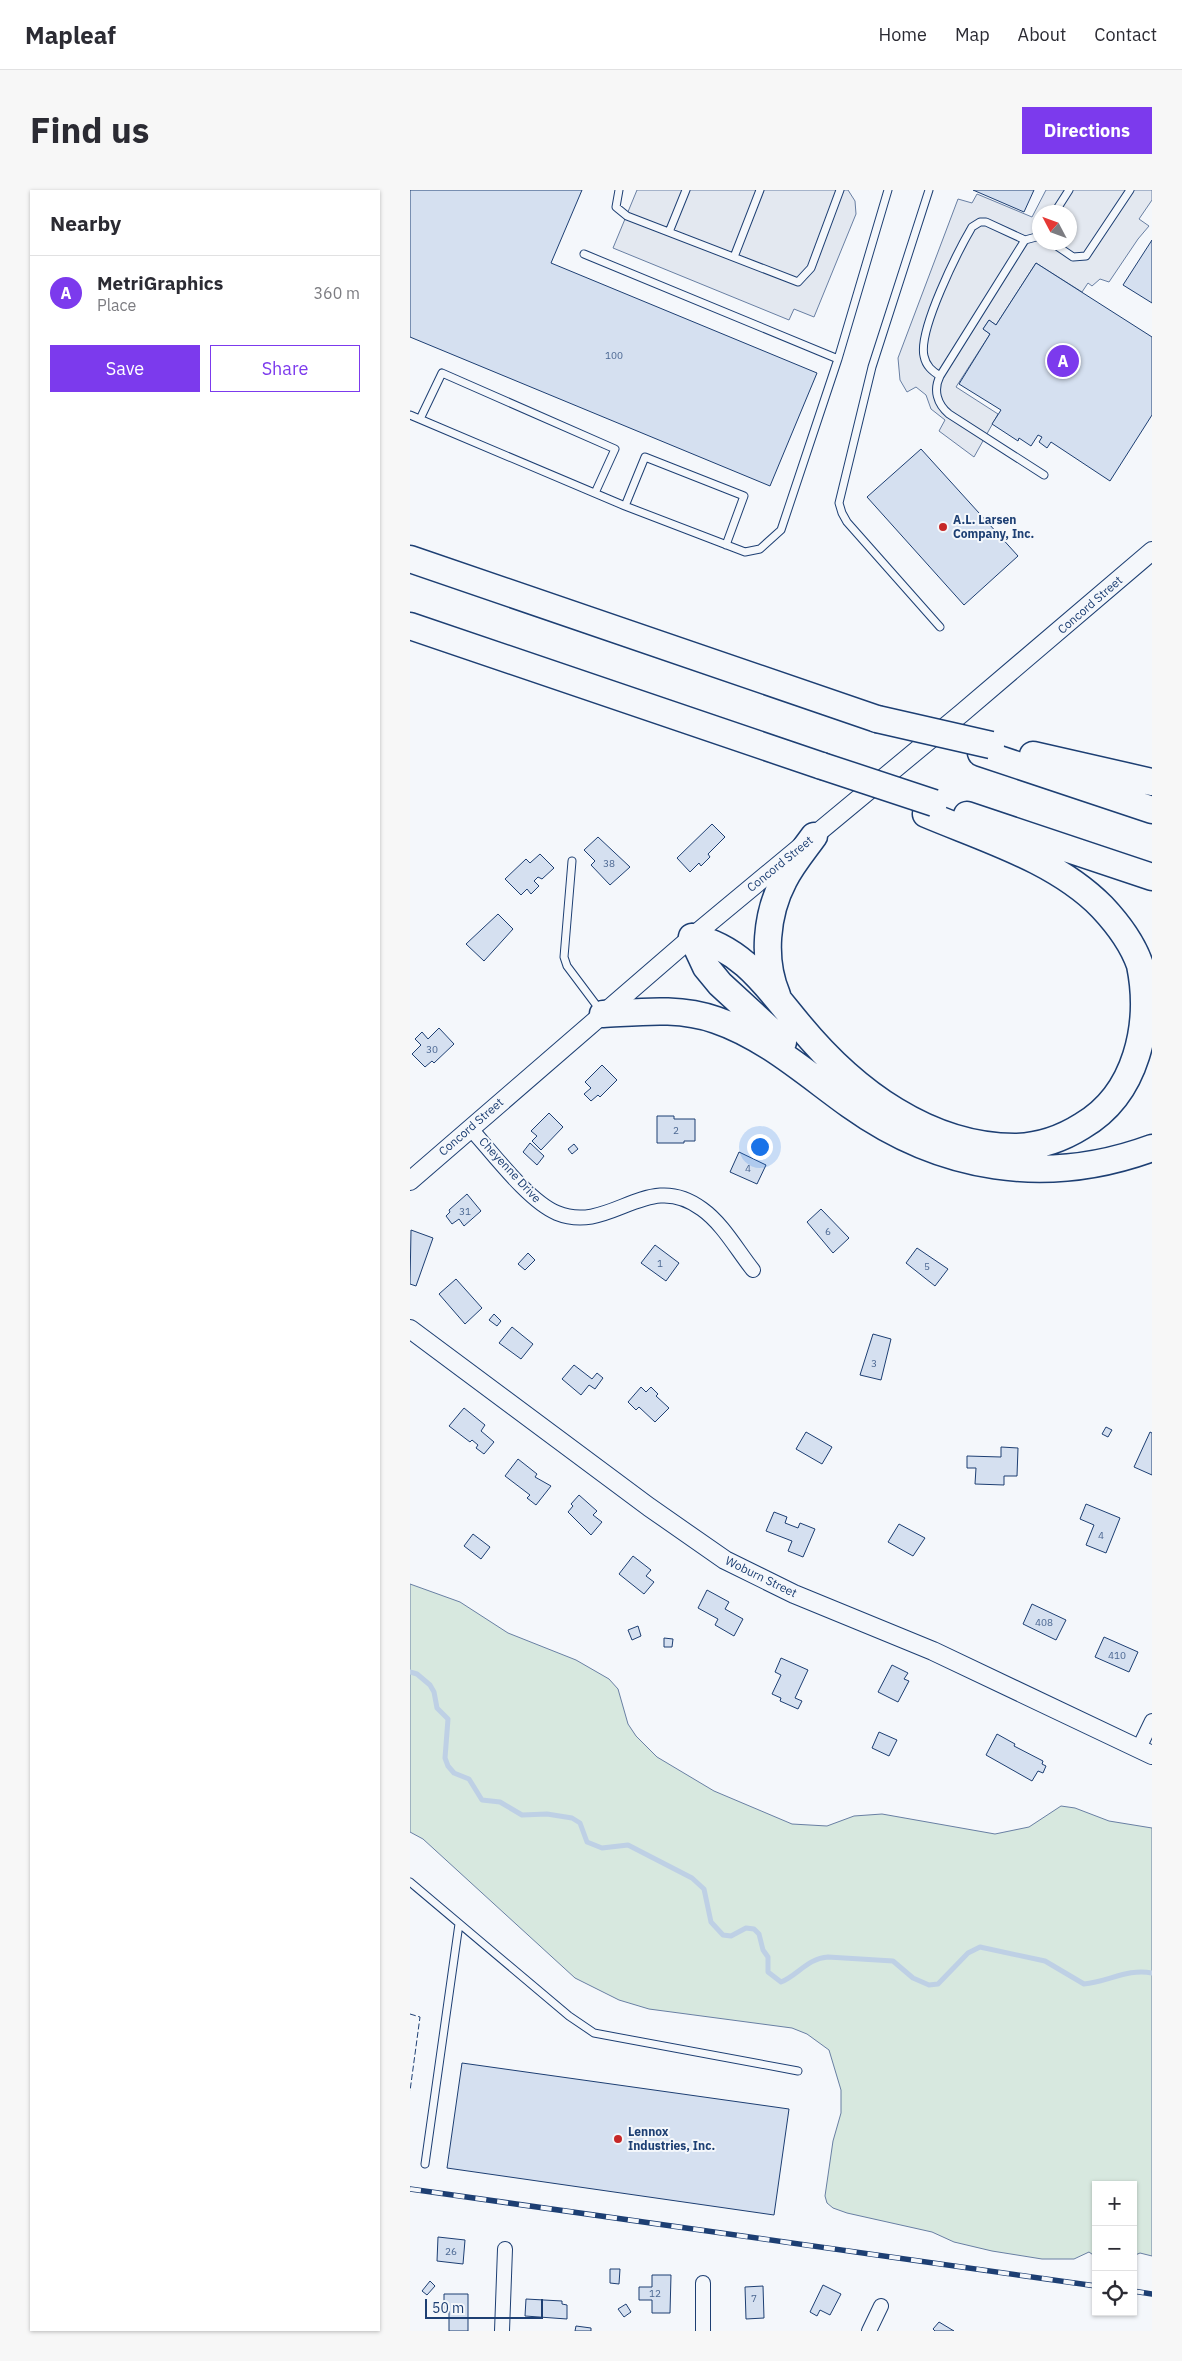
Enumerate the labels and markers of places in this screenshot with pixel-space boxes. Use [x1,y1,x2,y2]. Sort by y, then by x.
pin: A [1047,342,1079,380]
place label: A.L. Larsen Company, Inc. [953,512,1034,541]
marker: A.L. Larsen Company, Inc. [937,521,949,533]
place label: Lennox Industries, Inc. [628,2124,715,2153]
marker: Lennox Industries, Inc. [612,2133,624,2145]

